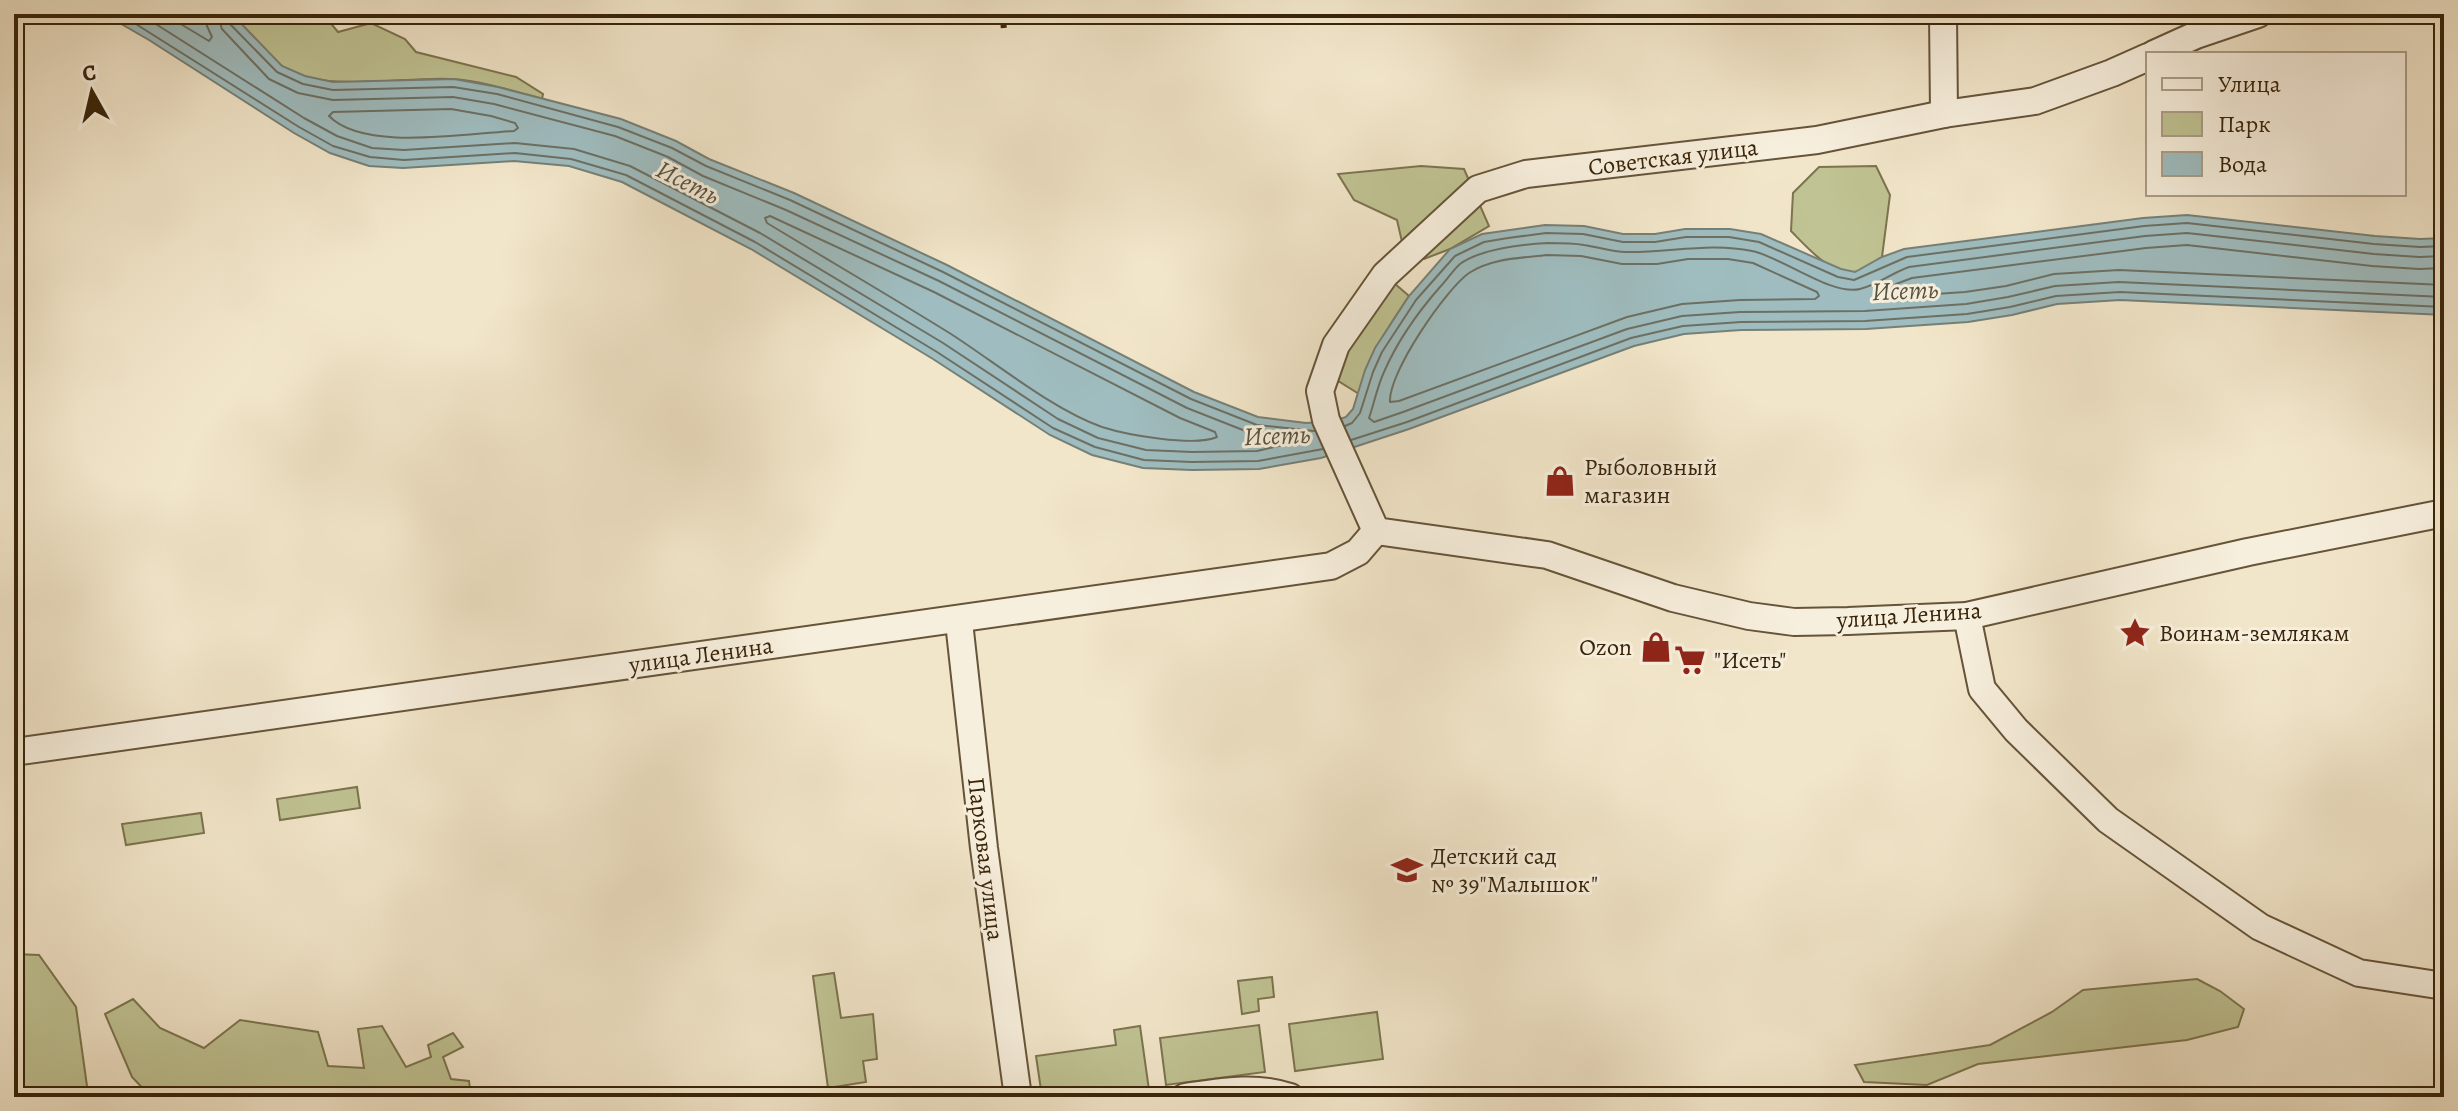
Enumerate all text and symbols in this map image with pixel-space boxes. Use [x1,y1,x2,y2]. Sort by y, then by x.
north arrow [52,52,132,132]
legend [2146,52,2406,196]
text: С [81,57,98,89]
text: Улица [2218,68,2281,100]
text: Парк [2218,108,2271,140]
street label: Советская улица [1586,131,1760,183]
text: Вода [2218,148,2267,180]
water label: Исеть [650,152,725,213]
water label: Исеть [1871,272,1939,309]
water label: Исеть [1243,417,1311,454]
place label: Рыболовный магазин [1584,451,1717,511]
shop icon: Рыболовный магазин [1543,464,1577,498]
street label: улица Ленина [1834,594,1983,636]
place icon: Воинам-землякам [2118,616,2152,650]
place label: Воинам-землякам [2159,617,2350,649]
street label: улица Ленина [626,629,775,681]
shop icon: Ozon [1639,630,1673,664]
place label: Ozon [1579,631,1632,663]
supermarket icon: "Исеть" [1673,643,1707,677]
place label: "Исеть" [1714,644,1786,676]
street label: Парковая улица [960,775,1012,943]
place label: Детский сад № 39"Малышок" [1431,840,1598,900]
school or university icon: Детский сад № 39"Малышок" [1390,853,1424,887]

